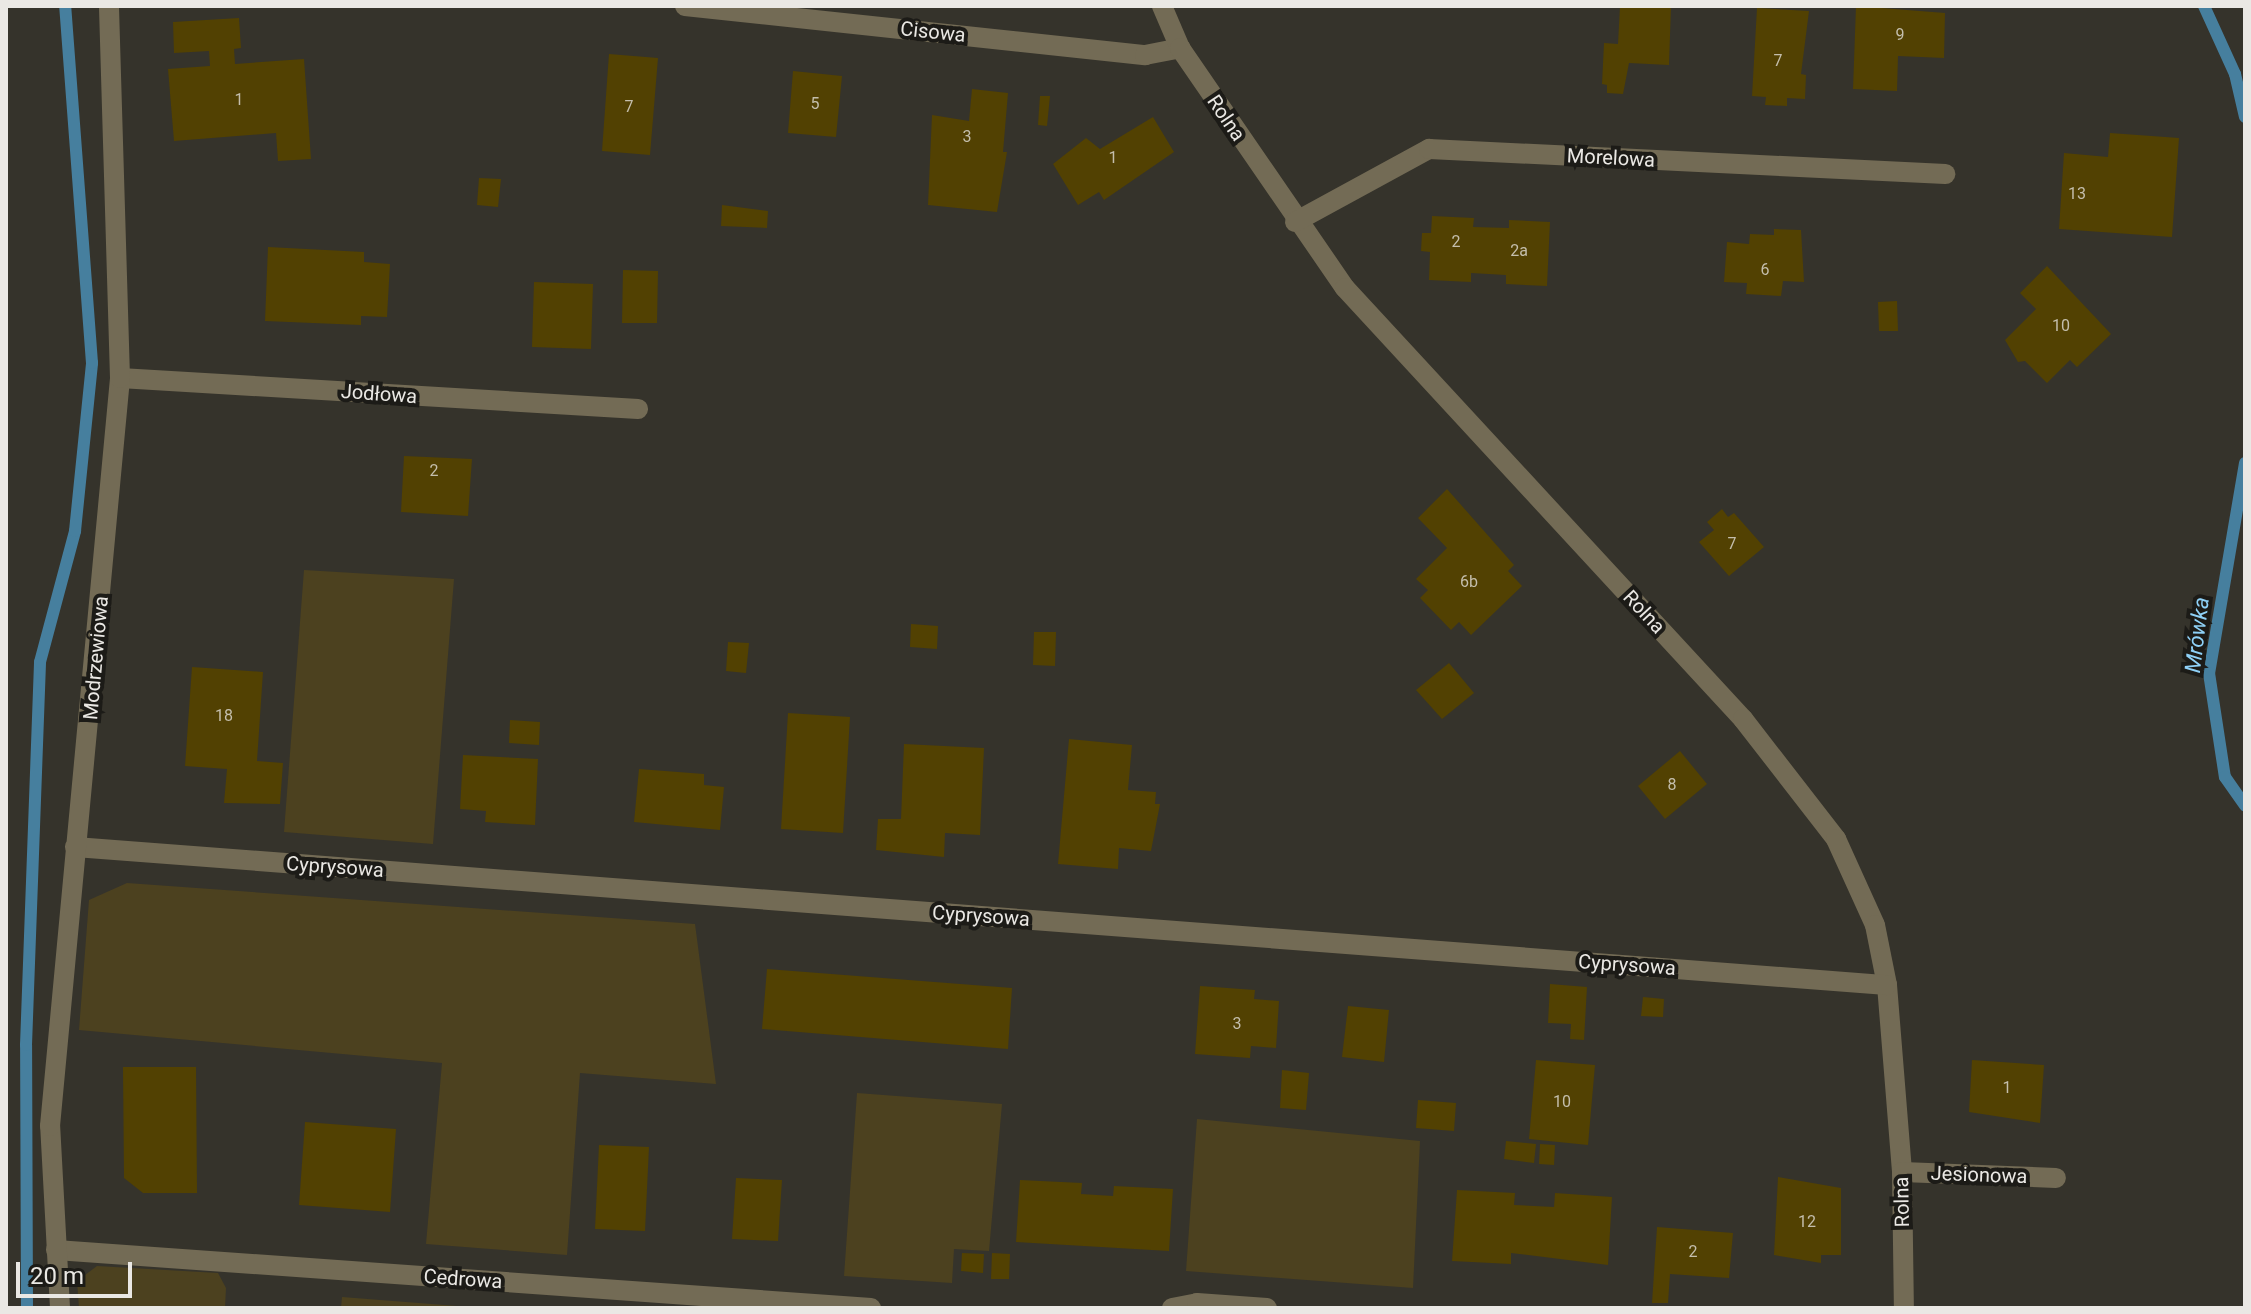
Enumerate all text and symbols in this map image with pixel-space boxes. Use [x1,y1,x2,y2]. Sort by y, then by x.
street label: Cisowa [899,17,967,47]
house number: 9 [1896,25,1904,45]
house number: 7 [1774,51,1782,71]
house number: 1 [235,90,243,110]
street label: Rolna [1202,90,1250,146]
house number: 5 [811,94,819,114]
house number: 7 [625,97,633,117]
house number: 3 [963,127,971,147]
street label: Morelowa [1566,144,1656,172]
house number: 1 [1109,148,1117,168]
house number: 13 [2068,184,2086,204]
house number: 2 [1452,232,1460,252]
house number: 2a [1510,241,1528,261]
house number: 6 [1761,260,1769,280]
house number: 10 [2052,316,2070,336]
street label: Jodłowa [340,379,418,409]
house number: 2 [430,461,438,481]
house number: 7 [1728,534,1736,554]
house number: 6b [1460,572,1478,592]
street label: Rolna [1618,585,1670,639]
street label: Modrzewiowa [79,595,113,721]
water label: Mrówka [2179,596,2215,674]
house number: 18 [215,706,233,726]
house number: 8 [1668,775,1676,795]
street label: Cyprysowa [285,852,385,882]
street label: Cyprysowa [931,901,1031,931]
street label: Cyprysowa [1577,950,1677,980]
house number: 3 [1233,1014,1241,1034]
house number: 1 [2003,1078,2011,1098]
house number: 10 [1553,1092,1571,1112]
street label: Jesionowa [1930,1161,2028,1189]
street label: Rolna [1890,1177,1914,1227]
house number: 12 [1798,1212,1816,1232]
house number: 2 [1689,1242,1697,1262]
scale bar [20,1246,136,1296]
text: 20 m [30,1262,84,1290]
street label: Cedrowa [423,1264,503,1294]

